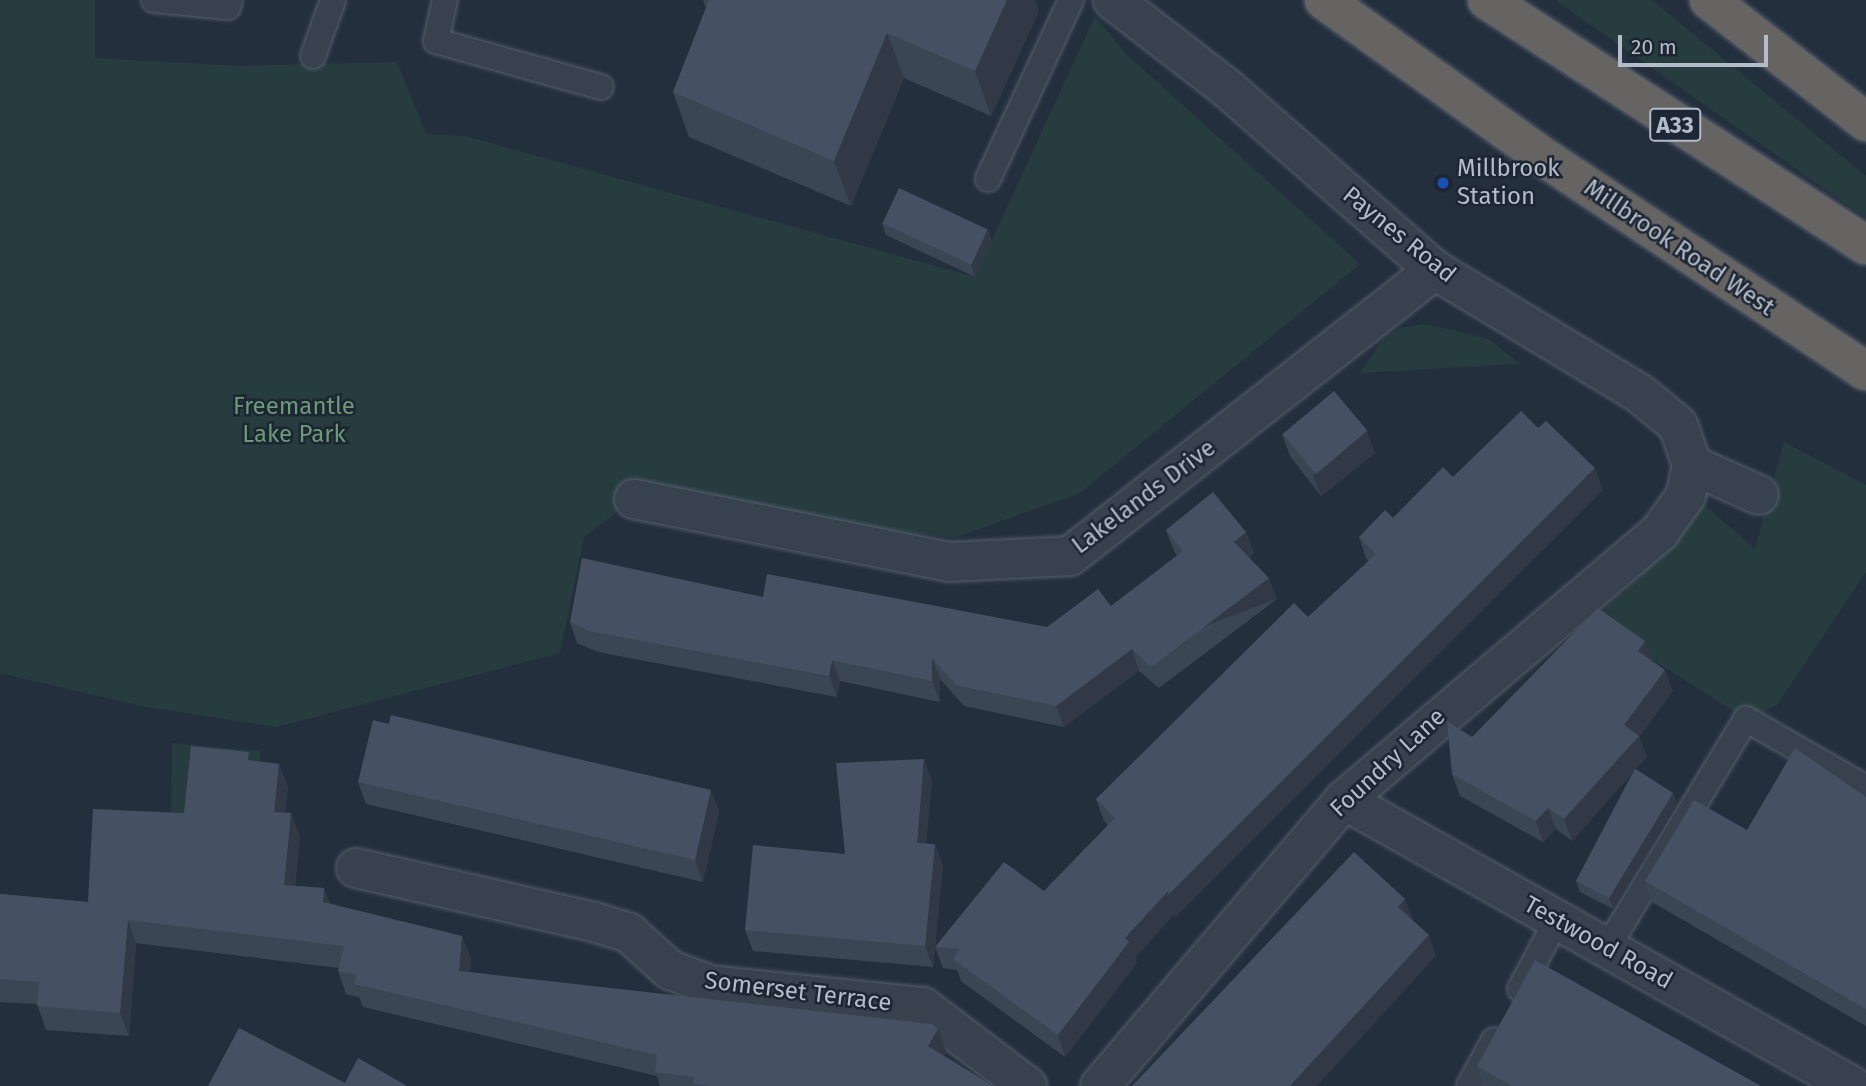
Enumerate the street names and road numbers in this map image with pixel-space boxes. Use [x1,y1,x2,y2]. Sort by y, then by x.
road number: A33 [1649,106,1701,144]
street label: Millbrook Road West [1578,174,1780,322]
street label: Paynes Road [1337,181,1461,289]
street label: Lakelands Drive [1067,434,1221,560]
street label: Foundry Lane [1325,702,1451,824]
street label: Testwood Road [1519,890,1677,996]
street label: Somerset Terrace [703,966,893,1018]

